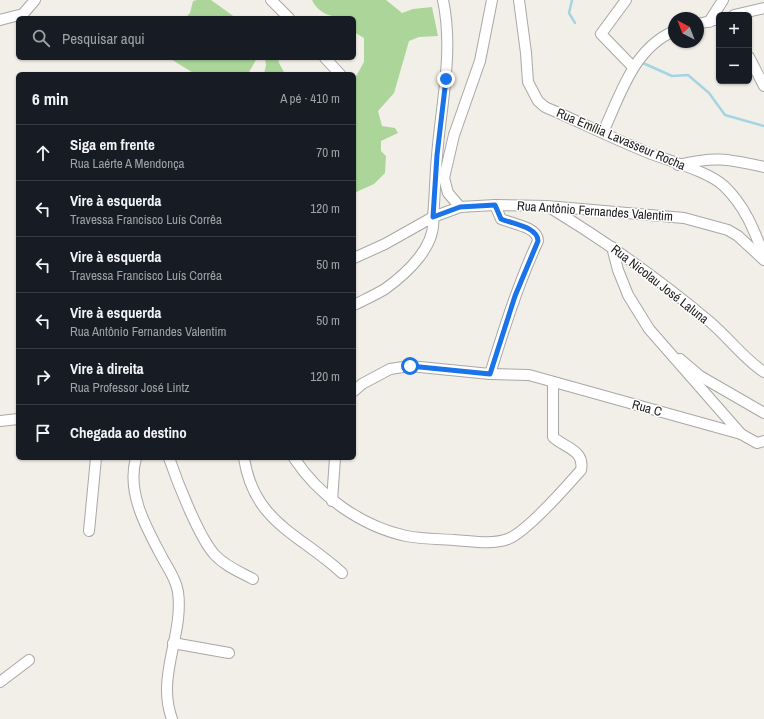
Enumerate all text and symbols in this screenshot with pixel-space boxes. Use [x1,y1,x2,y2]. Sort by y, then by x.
north arrow [668,12,704,48]
map controls [716,12,752,84]
button: + [716,12,752,48]
search box [16,16,356,60]
icon: search [30,27,52,49]
text: Pesquisar aqui [62,28,145,49]
button: − [716,48,752,84]
route end [437,70,455,88]
text: 6 min [32,87,68,110]
text: A pé · 410 m [280,90,340,107]
street label: Rua Emília Lavasseur Rocha [554,104,688,174]
text: Siga em frente [70,134,155,155]
icon: ahead [32,142,54,164]
text: 70 m [316,144,340,161]
text: Rua Laérte A Mendonça [70,155,184,172]
text: Vire à esquerda [70,190,161,211]
street label: Rua Antônio Fernandes Valentim [516,197,674,225]
icon: left [32,198,54,220]
text: 120 m [310,200,340,217]
text: Travessa Francisco Luís Corrêa [70,211,222,228]
street label: Rua Nicolau José Laluna [608,241,712,327]
text: Vire à esquerda [70,246,161,267]
icon: left [32,254,54,276]
text: 50 m [316,256,340,273]
text: Travessa Francisco Luís Corrêa [70,267,222,284]
text: Vire à esquerda [70,302,161,323]
icon: left [32,310,54,332]
text: 50 m [316,312,340,329]
text: Rua Antônio Fernandes Valentim [70,323,226,340]
route start [401,357,419,375]
text: Vire à direita [70,358,144,379]
icon: right [32,366,54,388]
text: 120 m [310,368,340,385]
text: Rua Professor José Lintz [70,379,190,396]
street label: Rua C [630,396,664,420]
icon: arrive [32,422,54,444]
text: Chegada ao destino [70,422,187,443]

